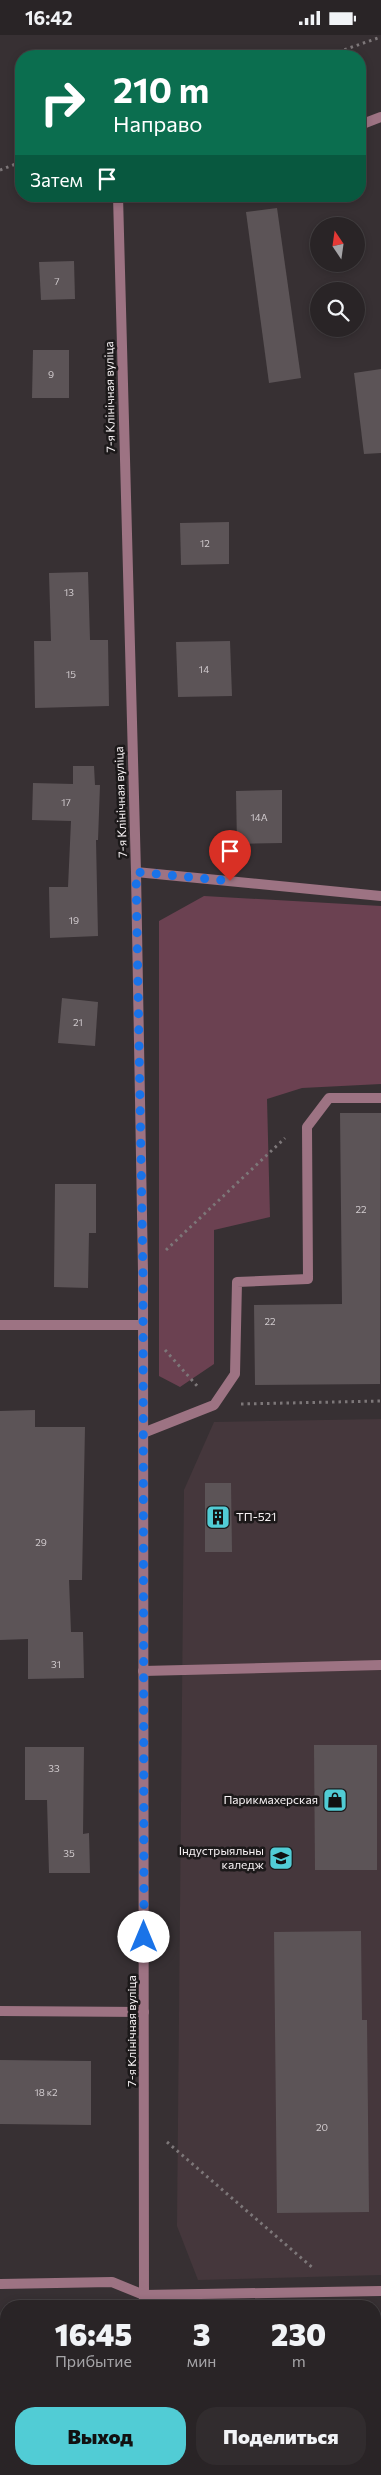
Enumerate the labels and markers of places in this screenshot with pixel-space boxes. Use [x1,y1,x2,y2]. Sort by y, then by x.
pin [209,830,251,881]
building icon: ТП-521 [205,1504,231,1530]
place label: ТП-521 [236,1509,276,1523]
shop icon: Парикмахерская [322,1787,348,1813]
place label: Парикмахерская [223,1792,318,1806]
place label: Індустрыяльны каледж [179,1843,264,1871]
school or university icon: Індустрыяльны каледж [268,1845,294,1871]

